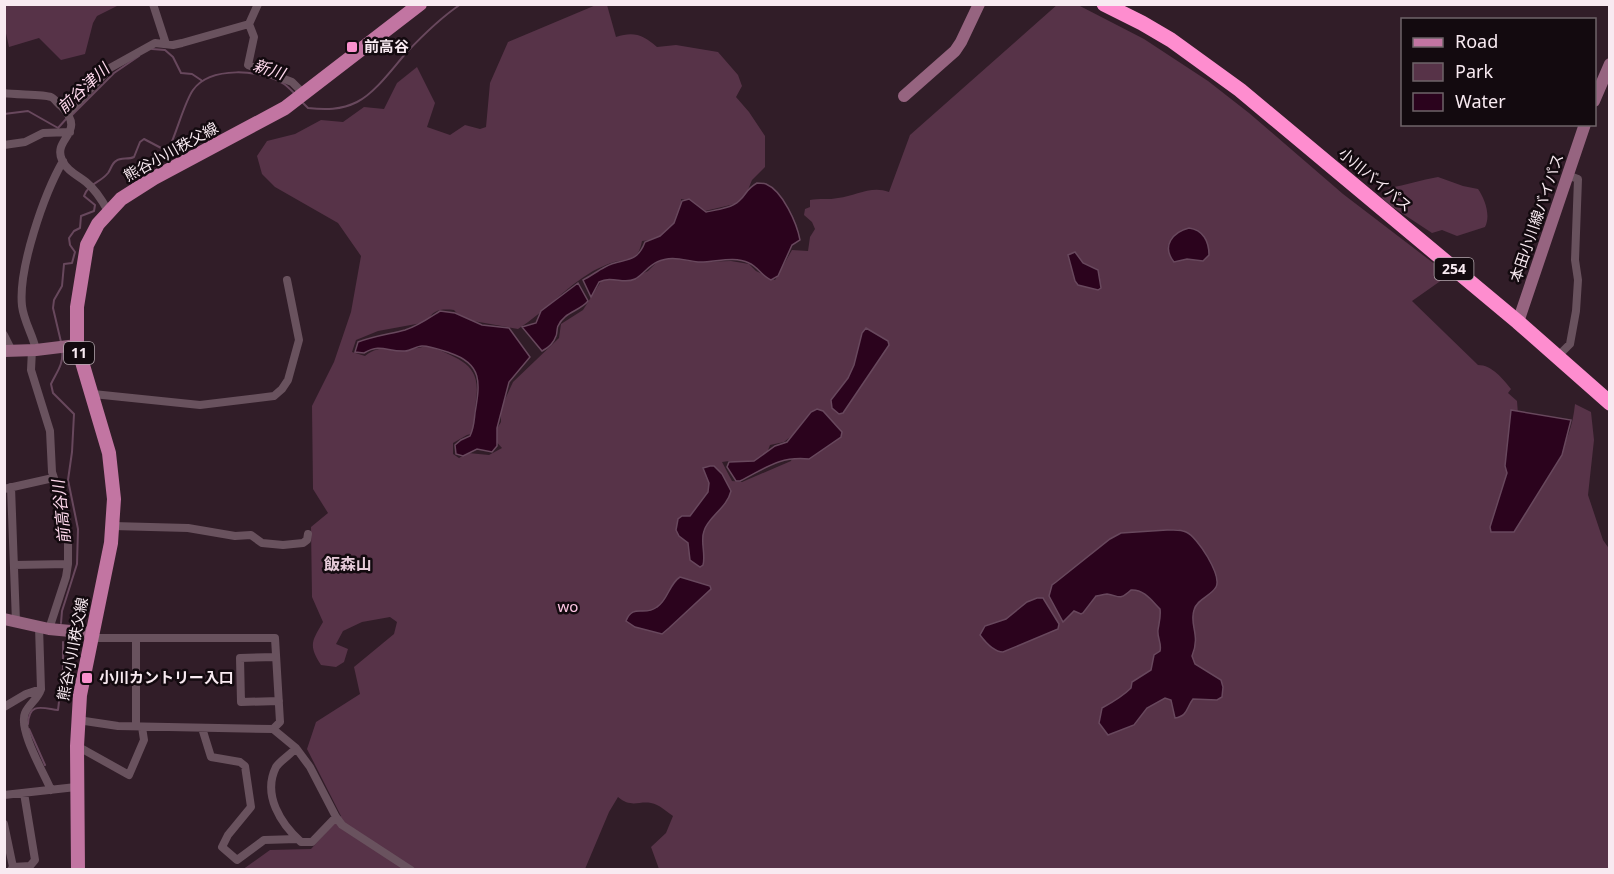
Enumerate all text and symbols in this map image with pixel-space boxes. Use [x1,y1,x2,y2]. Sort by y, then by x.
legend [1401,18,1596,126]
text: Road [1455,29,1498,53]
place label: 前高谷 [364,36,409,56]
marker: 前高谷 [345,40,359,54]
water label: 新川 [250,54,290,85]
water label: 前谷津川 [52,57,115,118]
text: Park [1455,59,1493,83]
text: Water [1455,89,1506,113]
street label: 熊谷小川秩父線 [120,117,221,185]
street label: 小川バイパス [1335,143,1416,216]
street label: 本田小川線バイパス [1505,151,1567,285]
road number: 254 [1434,258,1474,280]
road number: 11 [64,342,94,364]
water label: 前高谷川 [47,477,75,545]
district label: 飯森山 [323,553,372,575]
street label: 熊谷小川秩父線 [52,595,92,702]
park label: wo [558,596,578,616]
place label: 小川カントリー入口 [99,667,234,687]
marker: 小川カントリー入口 [80,671,94,685]

